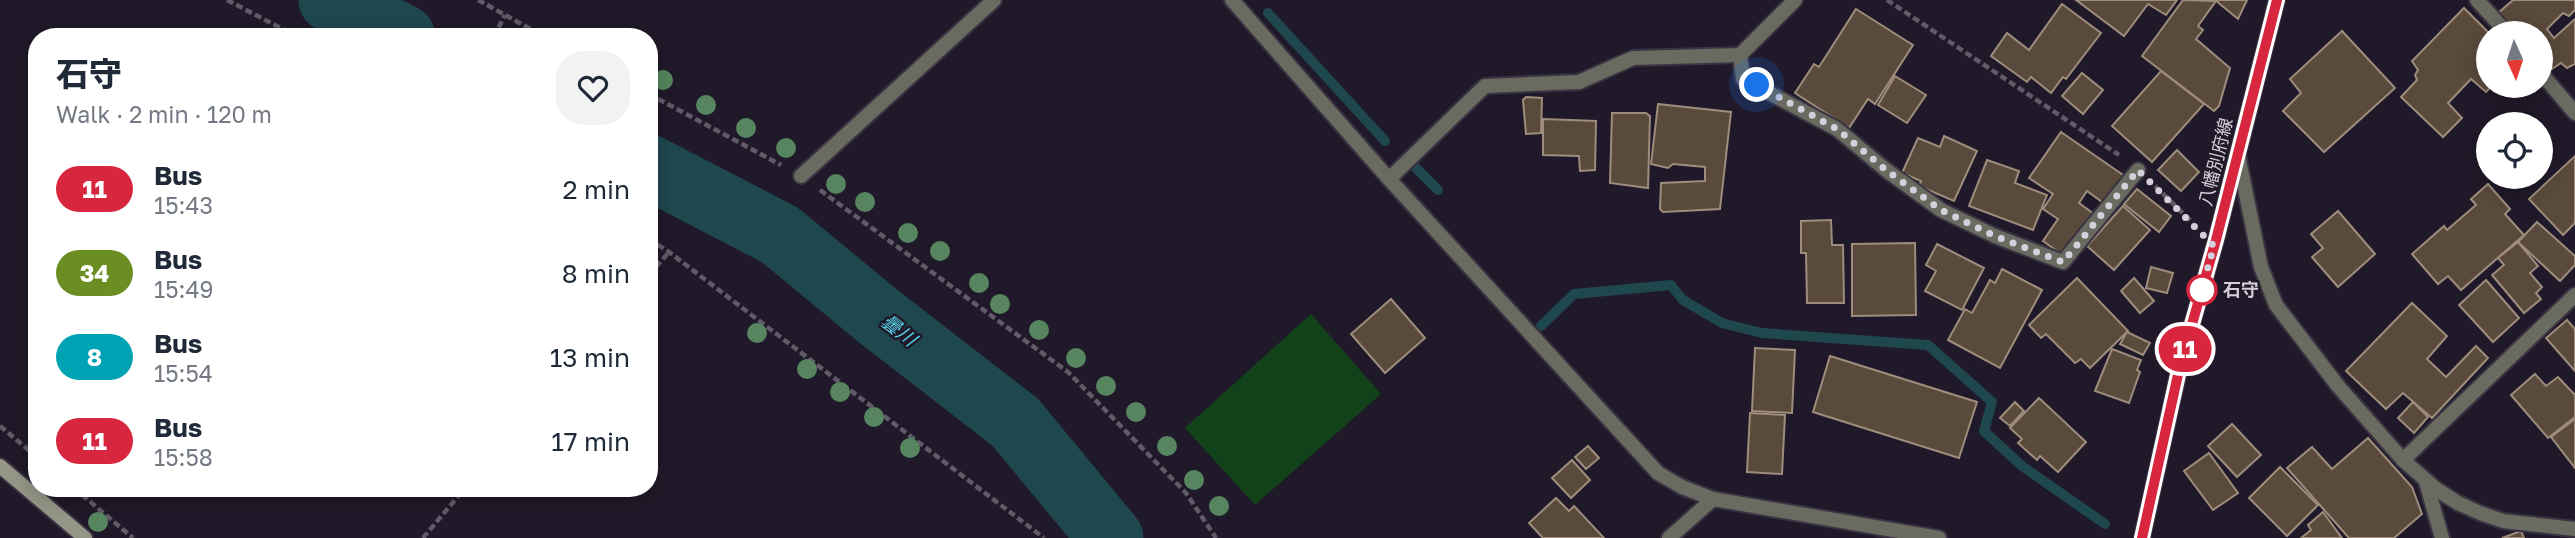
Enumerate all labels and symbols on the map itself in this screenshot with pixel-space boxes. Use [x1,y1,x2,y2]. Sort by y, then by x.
north arrow [2476,21,2553,98]
your location [1739,67,1774,102]
street label: 八幡別府線 [2193,115,2237,208]
marker: 石守 [2187,275,2217,305]
place label: 石守 [2223,278,2259,300]
water label: 曇川 [877,309,923,352]
line badge: 11 [2154,326,2216,372]

